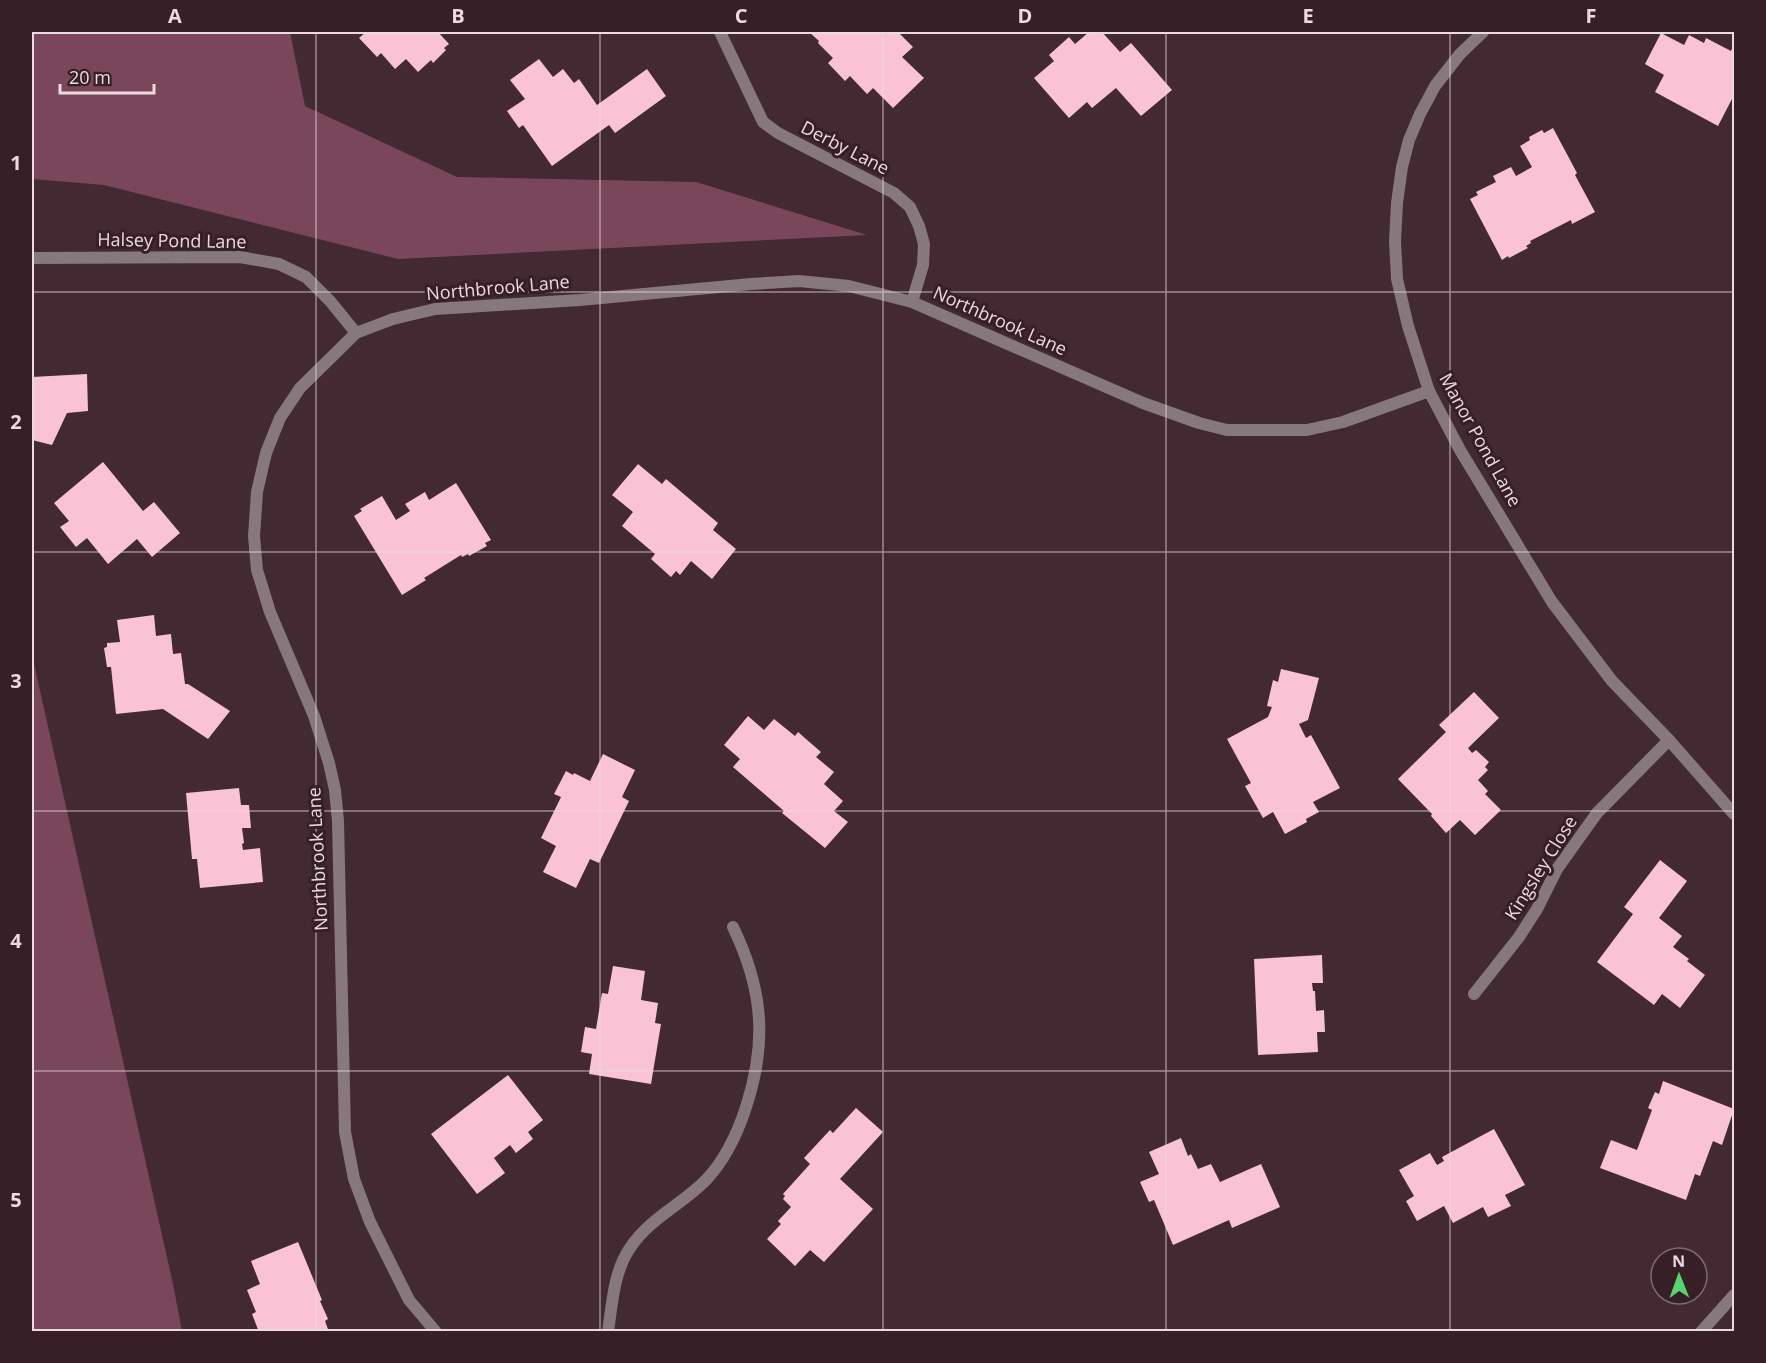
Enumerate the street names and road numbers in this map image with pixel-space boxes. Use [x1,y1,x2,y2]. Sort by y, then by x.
street label: Derby Lane [797,115,894,180]
street label: Halsey Pond Lane [97,227,247,253]
street label: Northbrook Lane [425,269,571,305]
street label: Northbrook Lane [930,280,1071,360]
street label: Manor Pond Lane [1434,369,1527,511]
street label: Northbrook Lane [301,787,333,932]
street label: Kingsley Close [1499,811,1582,924]

